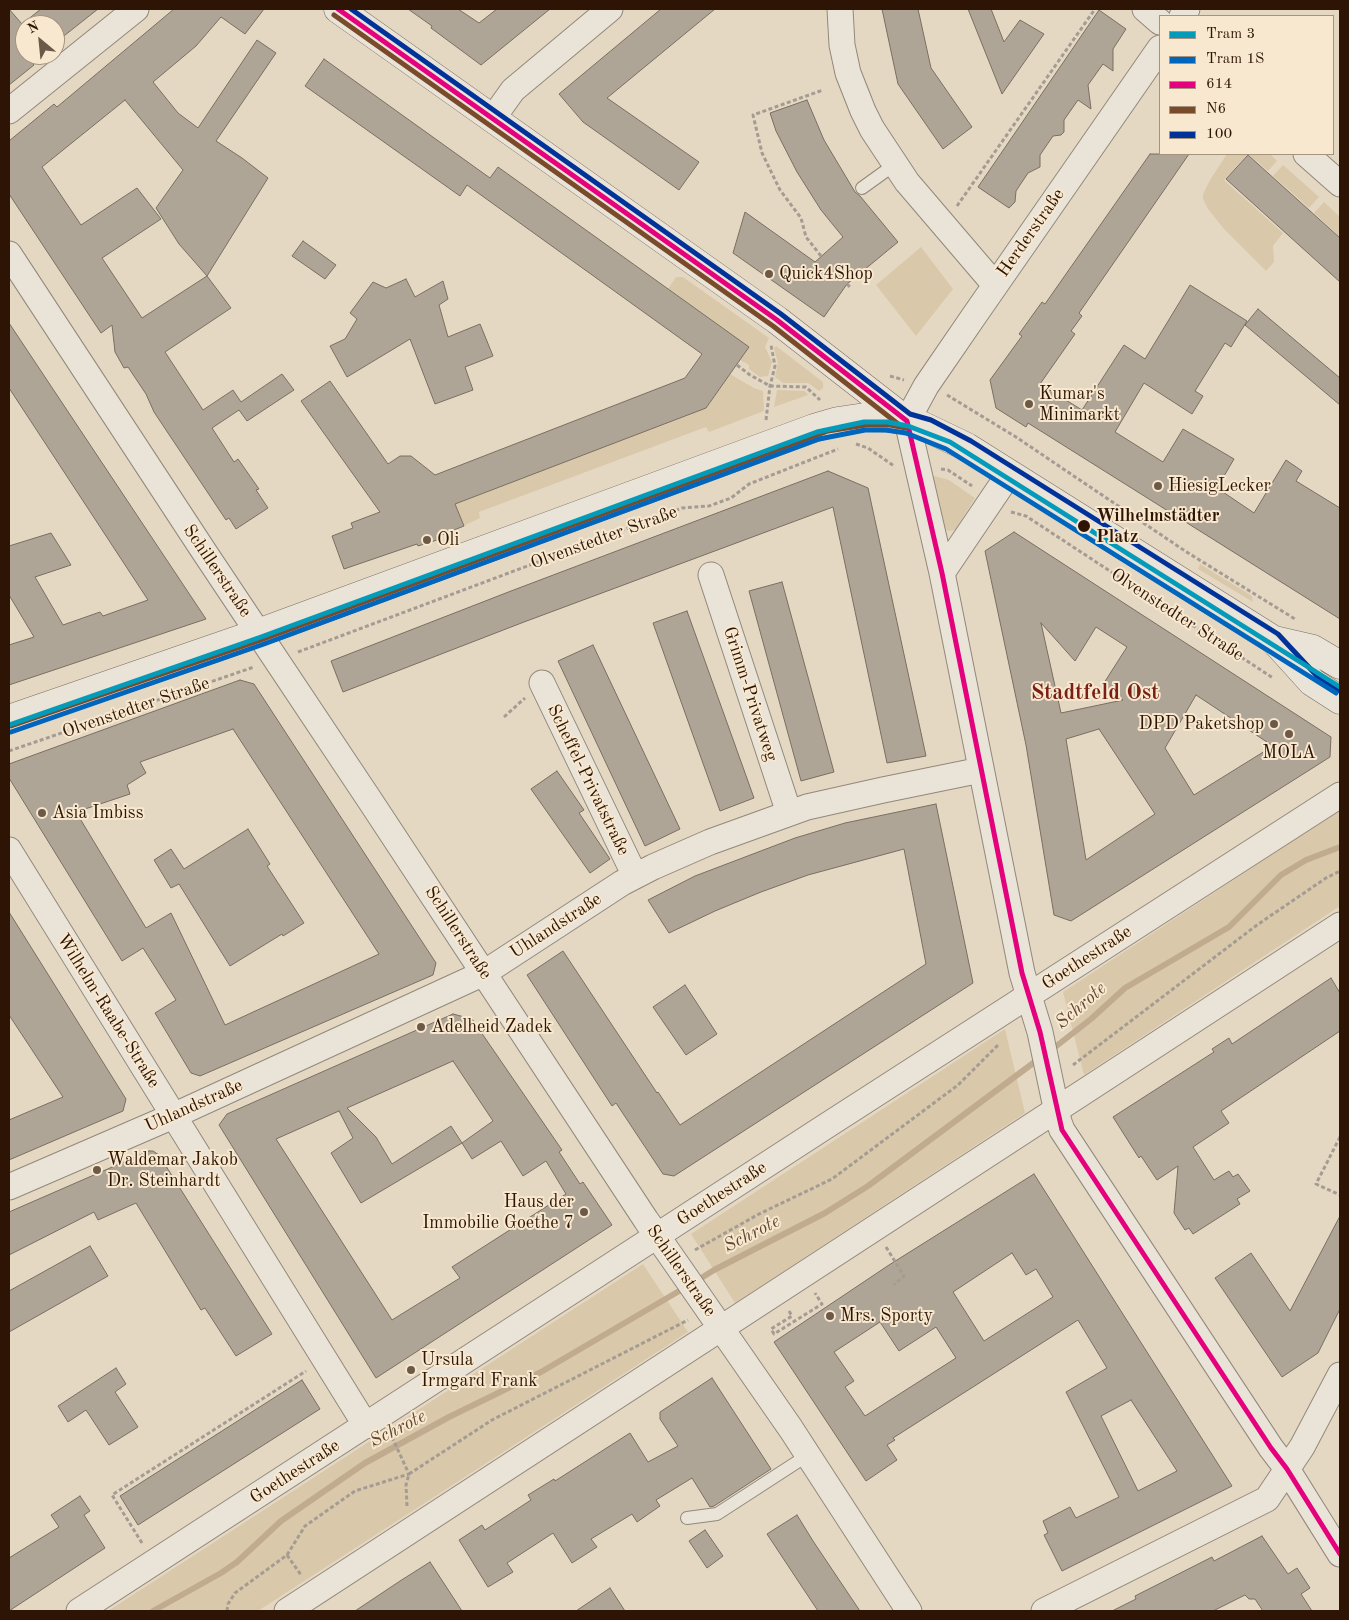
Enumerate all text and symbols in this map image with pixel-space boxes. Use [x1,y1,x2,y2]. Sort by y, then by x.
north arrow [15,15,65,65]
legend [1159,15,1334,155]
text: N [25,19,41,36]
text: Tram 3 [1206,27,1255,42]
text: Tram 1S [1206,52,1264,67]
text: 614 [1206,77,1232,92]
text: N6 [1206,102,1226,117]
text: 100 [1206,127,1232,142]
street label: Herderstraße [993,185,1069,281]
place label: Quick4Shop [779,263,873,285]
marker: Quick4Shop [763,268,775,280]
place label: Kumar's Minimarkt [1039,383,1120,426]
marker: Kumar's Minimarkt [1023,398,1035,410]
place label: HiesigLecker [1168,475,1271,497]
marker: HiesigLecker [1152,480,1164,492]
street label: Olvenstedter Straße [528,501,680,575]
place label: Wilhelmstädter Platz [1096,505,1220,548]
marker: Wilhelmstädter Platz [1076,518,1092,534]
street label: Schillerstraße [178,521,256,621]
place label: Oli [437,529,459,551]
marker: Oli [421,534,433,546]
street label: Olvenstedter Straße [1106,564,1248,666]
street label: Grimm-Privatweg [718,624,782,764]
street label: Olvenstedter Straße [59,673,213,743]
district label: Stadtfeld Ost [1031,680,1159,706]
street label: Scheffel-Privatstraße [542,701,634,859]
place label: DPD Paketshop [1139,713,1264,735]
marker: DPD Paketshop [1268,718,1280,730]
marker: MOLA [1283,728,1295,740]
place label: MOLA [1262,742,1316,764]
place label: Asia Imbiss [52,802,143,824]
marker: Asia Imbiss [36,807,48,819]
street label: Schillerstraße [420,882,496,984]
street label: Uhlandstraße [506,888,606,964]
street label: Goethestraße [1038,921,1136,995]
street label: Wilhelm-Raabe-Straße [52,930,164,1092]
water label: Schrote [1051,978,1111,1034]
place label: Adelheid Zadek [431,1016,552,1038]
marker: Adelheid Zadek [415,1021,427,1033]
street label: Uhlandstraße [142,1075,246,1137]
place label: Waldemar Jakob Dr. Steinhardt [107,1149,238,1192]
street label: Goethestraße [673,1157,771,1231]
marker: Waldemar Jakob Dr. Steinhardt [91,1164,103,1176]
place label: Haus der Immobilie Goethe 7 [422,1191,574,1234]
marker: Haus der Immobilie Goethe 7 [578,1206,590,1218]
water label: Schrote [720,1210,784,1258]
street label: Schillerstraße [641,1221,721,1321]
place label: Mrs. Sporty [840,1305,933,1327]
marker: Mrs. Sporty [824,1310,836,1322]
place label: Ursula Irmgard Frank [421,1349,538,1392]
marker: Ursula Irmgard Frank [405,1364,417,1376]
water label: Schrote [366,1405,430,1453]
street label: Goethestraße [246,1435,344,1509]

